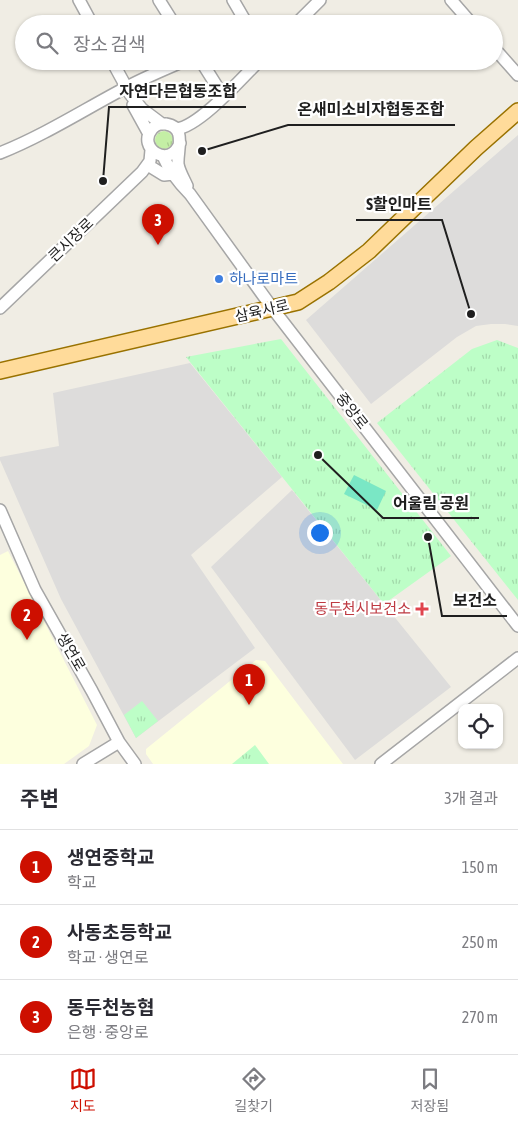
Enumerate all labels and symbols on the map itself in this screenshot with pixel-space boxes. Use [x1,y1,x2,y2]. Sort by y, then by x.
callout: 자연다믄협동조합 [109,76,246,107]
text: 자연다믄협동조합 [119,82,237,100]
callout: 온새미소비자협동조합 [288,94,455,125]
text: 온새미소비자협동조합 [297,100,445,118]
callout: S할인마트 [356,189,442,220]
text: S할인마트 [366,195,432,213]
pin: 3 [142,204,174,245]
street label: 큰시장로 [45,214,96,265]
place label: 하나로마트 [229,270,298,287]
marker: 하나로마트 [213,273,225,285]
street label: 삼육사로 [233,296,291,325]
street label: 중앙로 [333,389,372,432]
callout: 어울림 공원 [383,487,479,518]
text: 어울림 공원 [393,494,469,512]
your location [307,520,333,546]
callout: 보건소 [442,585,507,616]
text: 보건소 [453,591,497,609]
pin: 2 [11,599,43,640]
place label: 동두천시보건소 [314,600,411,617]
marker: 동두천시보건소 [415,602,429,616]
street label: 생연로 [54,630,89,674]
pin: 1 [233,664,265,705]

